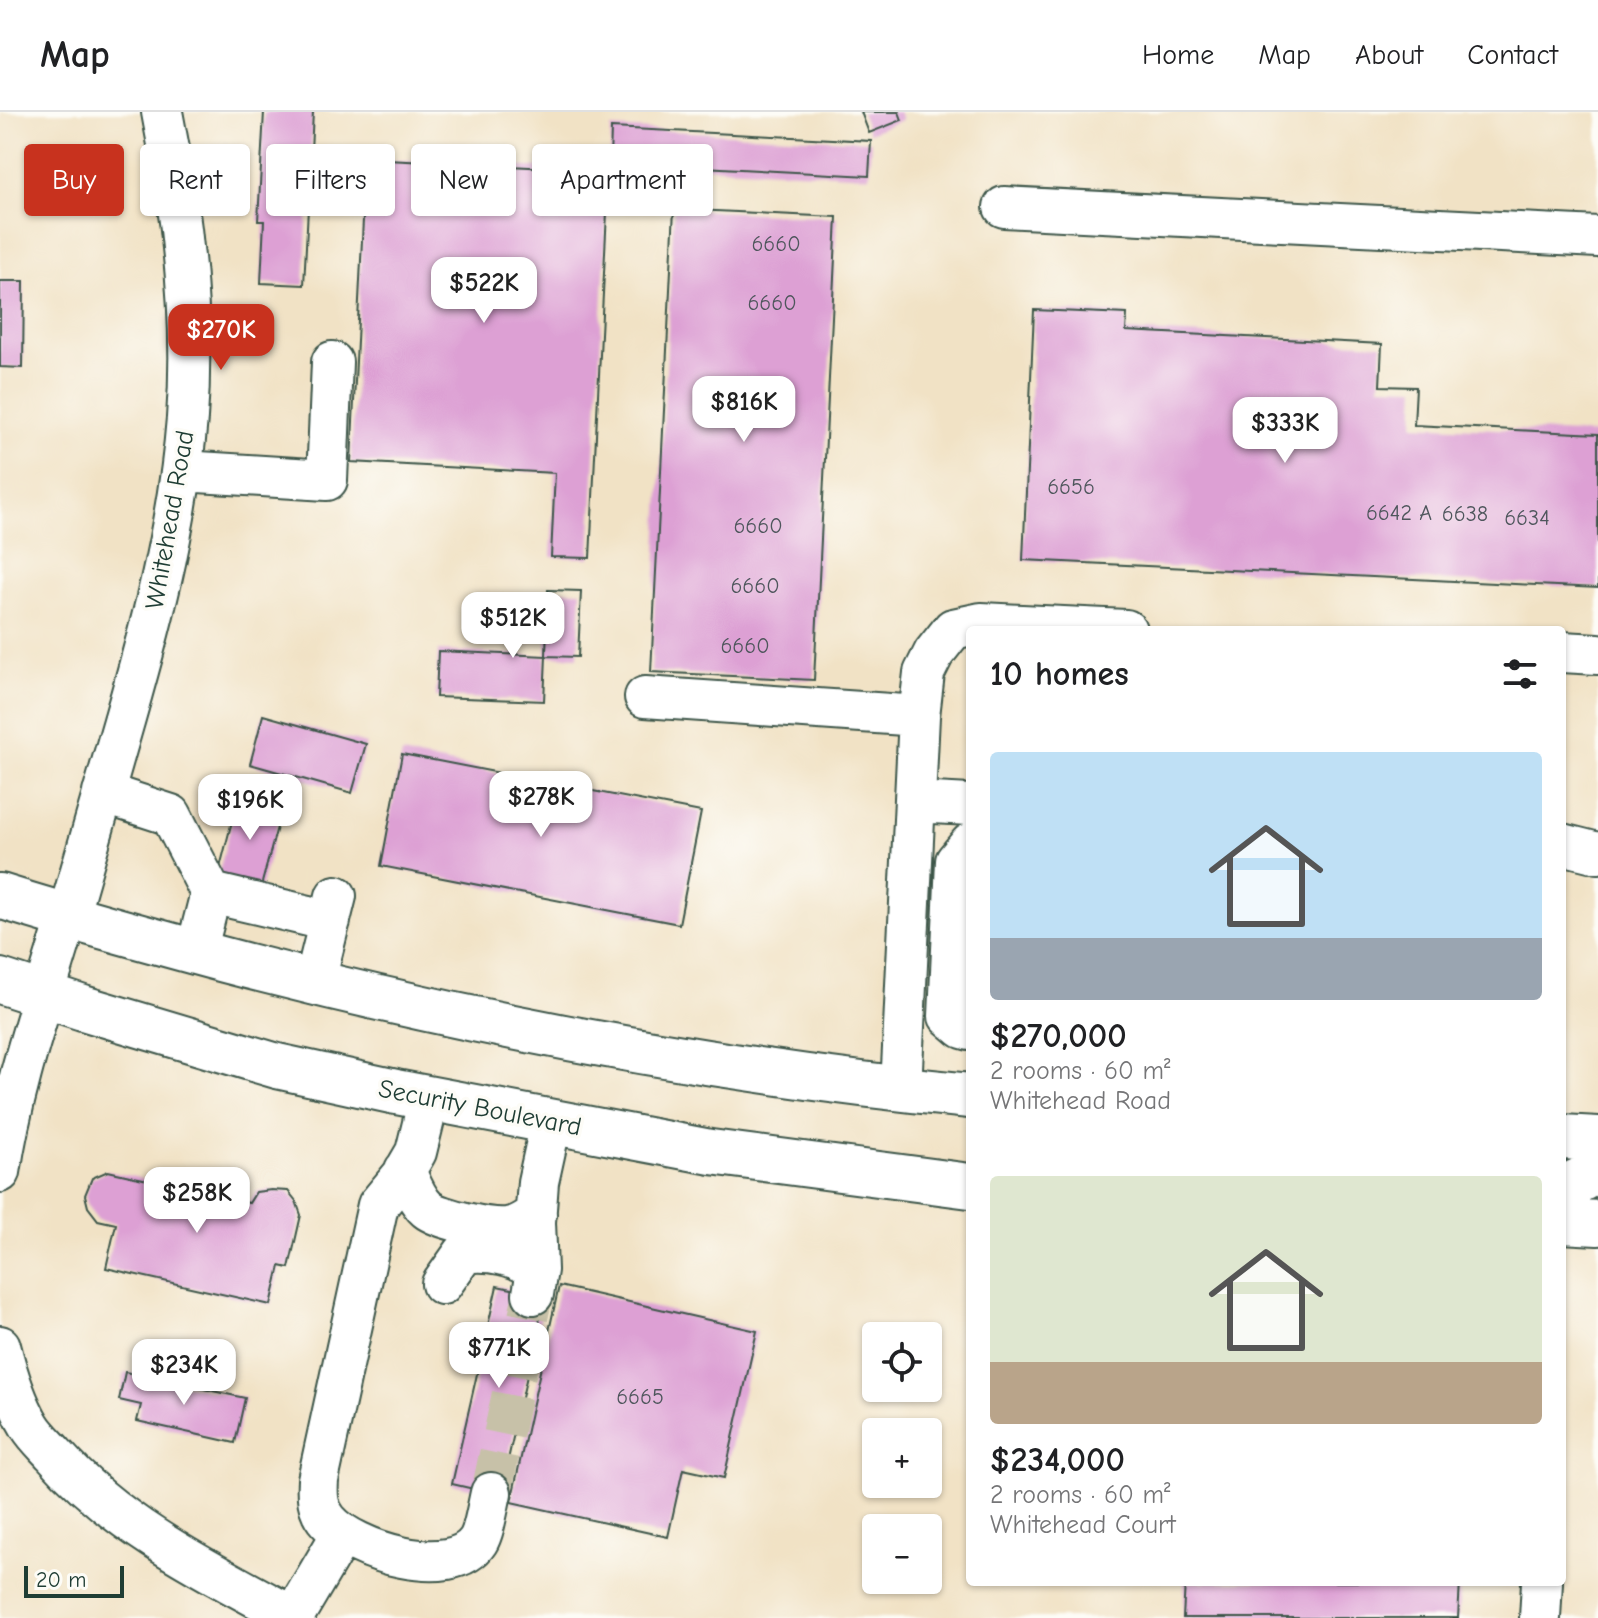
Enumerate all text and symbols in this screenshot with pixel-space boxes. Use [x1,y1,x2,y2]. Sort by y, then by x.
text: Map [40,33,110,77]
text: Home [1142,39,1214,71]
text: Map [1258,39,1311,71]
text: About [1355,39,1423,71]
text: Contact [1467,39,1558,71]
chip: Buy [24,144,124,216]
chip: Rent [140,144,250,216]
chip: Filters [266,144,395,216]
chip: New [411,144,516,216]
chip: Apartment [532,144,713,216]
house number: 6660 [751,231,801,257]
pin: $522K [428,257,540,325]
text: $522K [449,268,519,298]
house number: 6660 [747,290,797,316]
pin: $270K [165,304,277,372]
text: $270K [186,315,256,345]
pin: $816K [688,376,800,444]
text: $816K [710,387,778,417]
pin: $333K [1229,397,1341,465]
text: $333K [1251,408,1319,438]
street label: Whitehead Road [140,428,200,612]
house number: 6656 [1047,474,1095,500]
house number: 6642 A [1366,500,1432,526]
house number: 6638 [1442,501,1488,527]
house number: 6634 [1504,505,1550,531]
house number: 6660 [733,513,783,539]
house number: 6660 [730,573,780,599]
pin: $512K [457,592,569,660]
text: $512K [479,603,547,633]
house number: 6660 [720,633,770,659]
icon: filters [1498,652,1542,696]
text: 10 homes [990,654,1129,694]
pin: $278K [485,771,597,839]
pin: $196K [194,774,306,842]
text: $278K [507,782,575,812]
text: $196K [216,785,284,815]
icon: home [1194,804,1338,948]
text: $270,000 [990,1016,1127,1056]
text: 2 rooms · 60 m² [990,1056,1171,1086]
street label: Security Boulevard [376,1074,584,1142]
text: Whitehead Road [990,1086,1171,1116]
pin: $258K [141,1167,253,1235]
text: $258K [162,1178,232,1208]
icon: home [1194,1228,1338,1372]
pin: $771K [443,1322,555,1390]
map controls [862,1322,942,1594]
button: locate [862,1322,942,1402]
text: $771K [467,1333,531,1363]
pin: $234K [128,1339,240,1407]
text: $234K [150,1350,218,1380]
house number: 6665 [616,1384,664,1410]
button: + [862,1418,942,1498]
text: $234,000 [990,1440,1125,1480]
text: 2 rooms · 60 m² [990,1480,1171,1510]
text: Whitehead Court [990,1510,1176,1540]
button: − [862,1514,942,1594]
scale bar [24,1562,124,1598]
text: 20 m [36,1567,86,1593]

